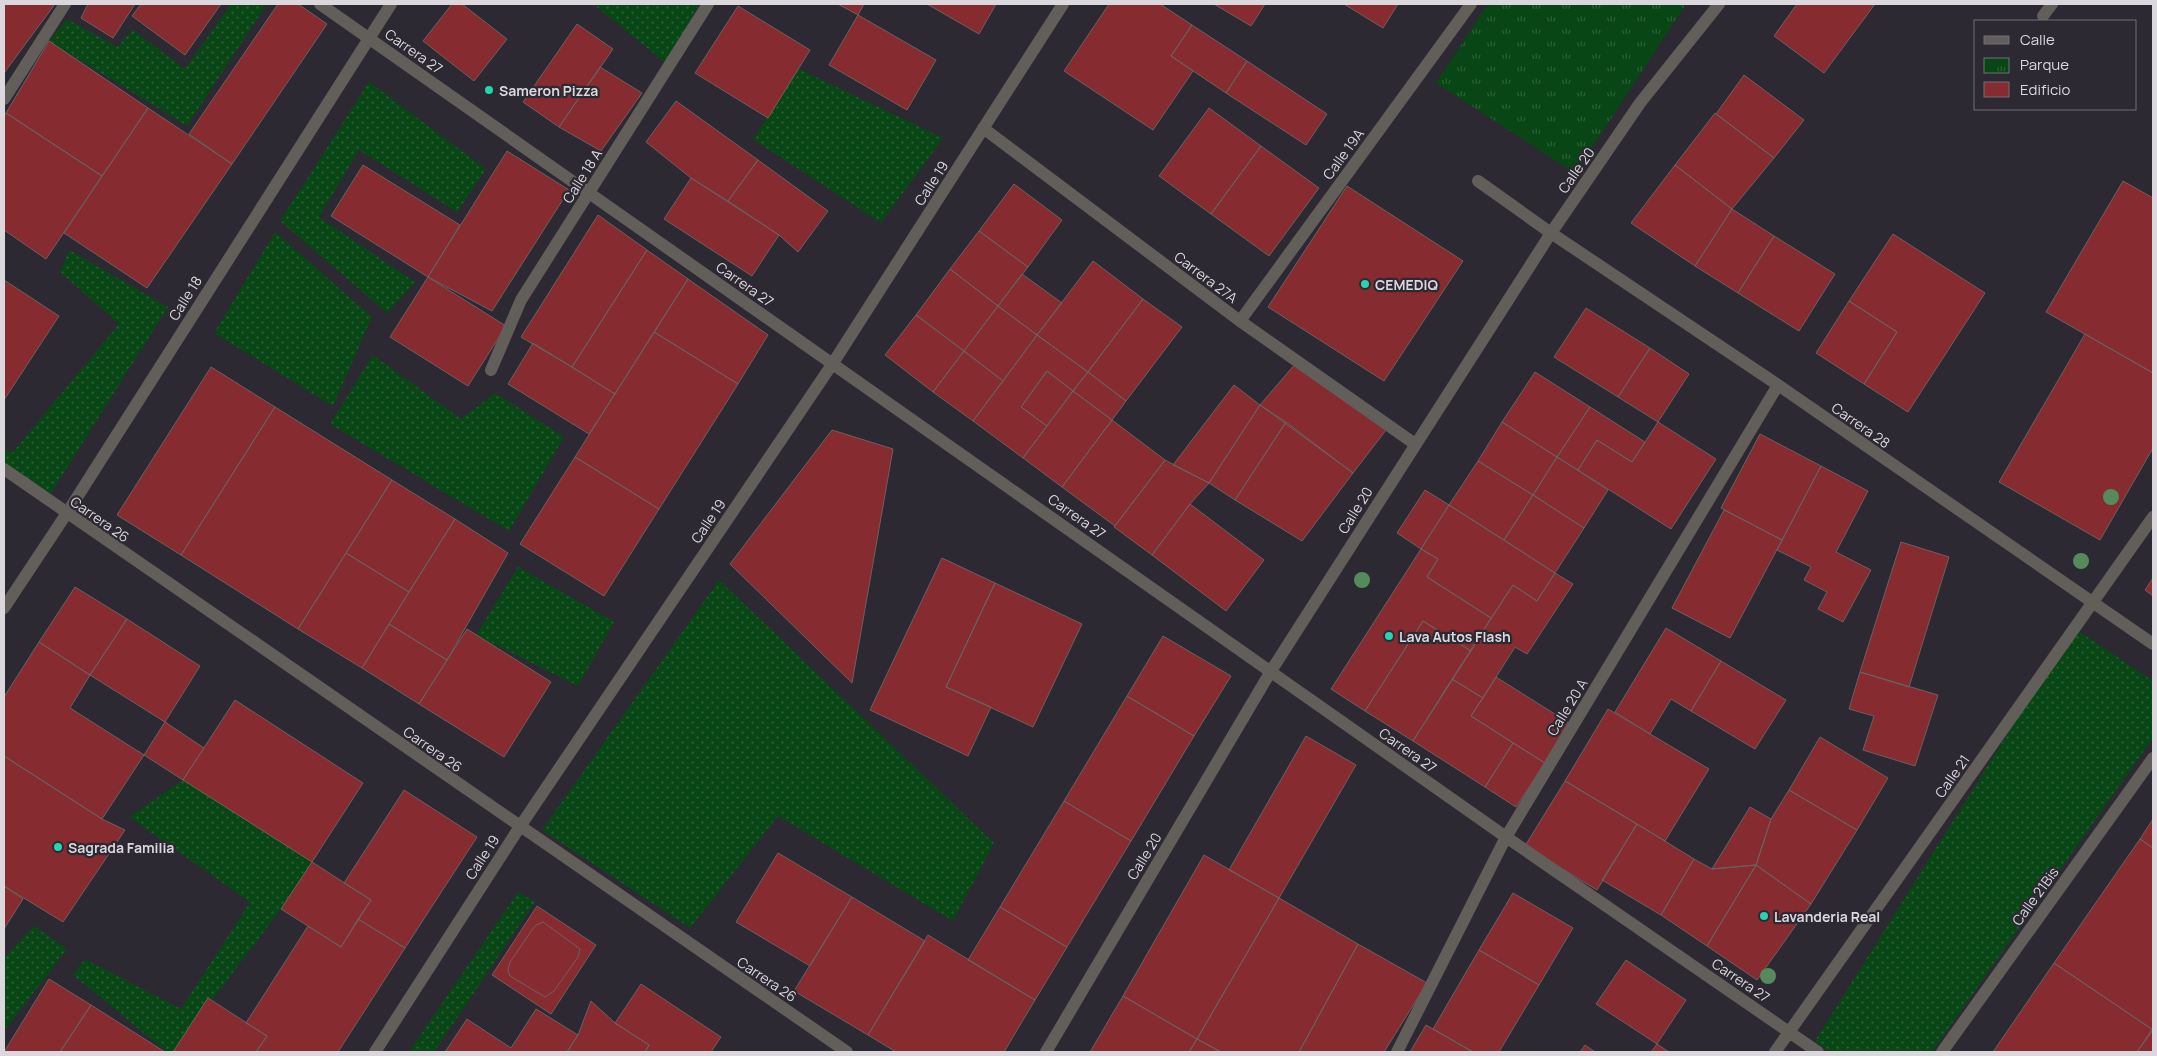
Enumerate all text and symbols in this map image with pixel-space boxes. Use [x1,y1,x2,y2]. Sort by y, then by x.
legend [1974,20,2137,110]
street label: Carrera 27 [381,24,447,78]
text: Calle [2020,29,2055,50]
text: Parque [2020,54,2069,75]
text: Edificio [2020,79,2071,100]
place label: Sameron Pizza [499,81,598,100]
marker: Sameron Pizza [483,84,495,96]
street label: Calle 19A [1318,125,1368,183]
street label: Calle 20 [1553,143,1599,197]
street label: Calle 18 A [558,145,606,207]
street label: Calle 19 [910,157,952,209]
street label: Carrera 27A [1170,247,1242,307]
street label: Carrera 27 [712,257,778,311]
street label: Calle 18 [164,272,206,324]
place label: CEMEDIQ [1375,275,1438,294]
marker: CEMEDIQ [1359,278,1371,290]
street label: Carrera 28 [1828,398,1894,452]
street label: Calle 20 [1333,483,1377,537]
street label: Carrera 27 [1044,489,1110,543]
street label: Carrera 26 [67,492,133,546]
street label: Calle 19 [686,495,730,547]
place label: Lava Autos Flash [1399,627,1511,646]
marker: Lava Autos Flash [1383,630,1395,642]
street label: Calle 20 A [1543,675,1592,739]
street label: Carrera 26 [400,722,466,776]
street label: Carrera 27 [1375,723,1441,777]
street label: Calle 21 [1930,751,1974,801]
street label: Calle 20 [1123,829,1165,883]
street label: Calle 19 [461,831,503,883]
place label: Sagrada Familia [68,838,174,857]
marker: Sagrada Familia [52,841,64,853]
street label: Calle 21Bis [2007,863,2063,929]
place label: Lavanderia Real [1774,907,1880,926]
marker: Lavanderia Real [1758,910,1770,922]
street label: Carrera 26 [734,952,800,1006]
street label: Carrera 27 [1708,954,1774,1006]

